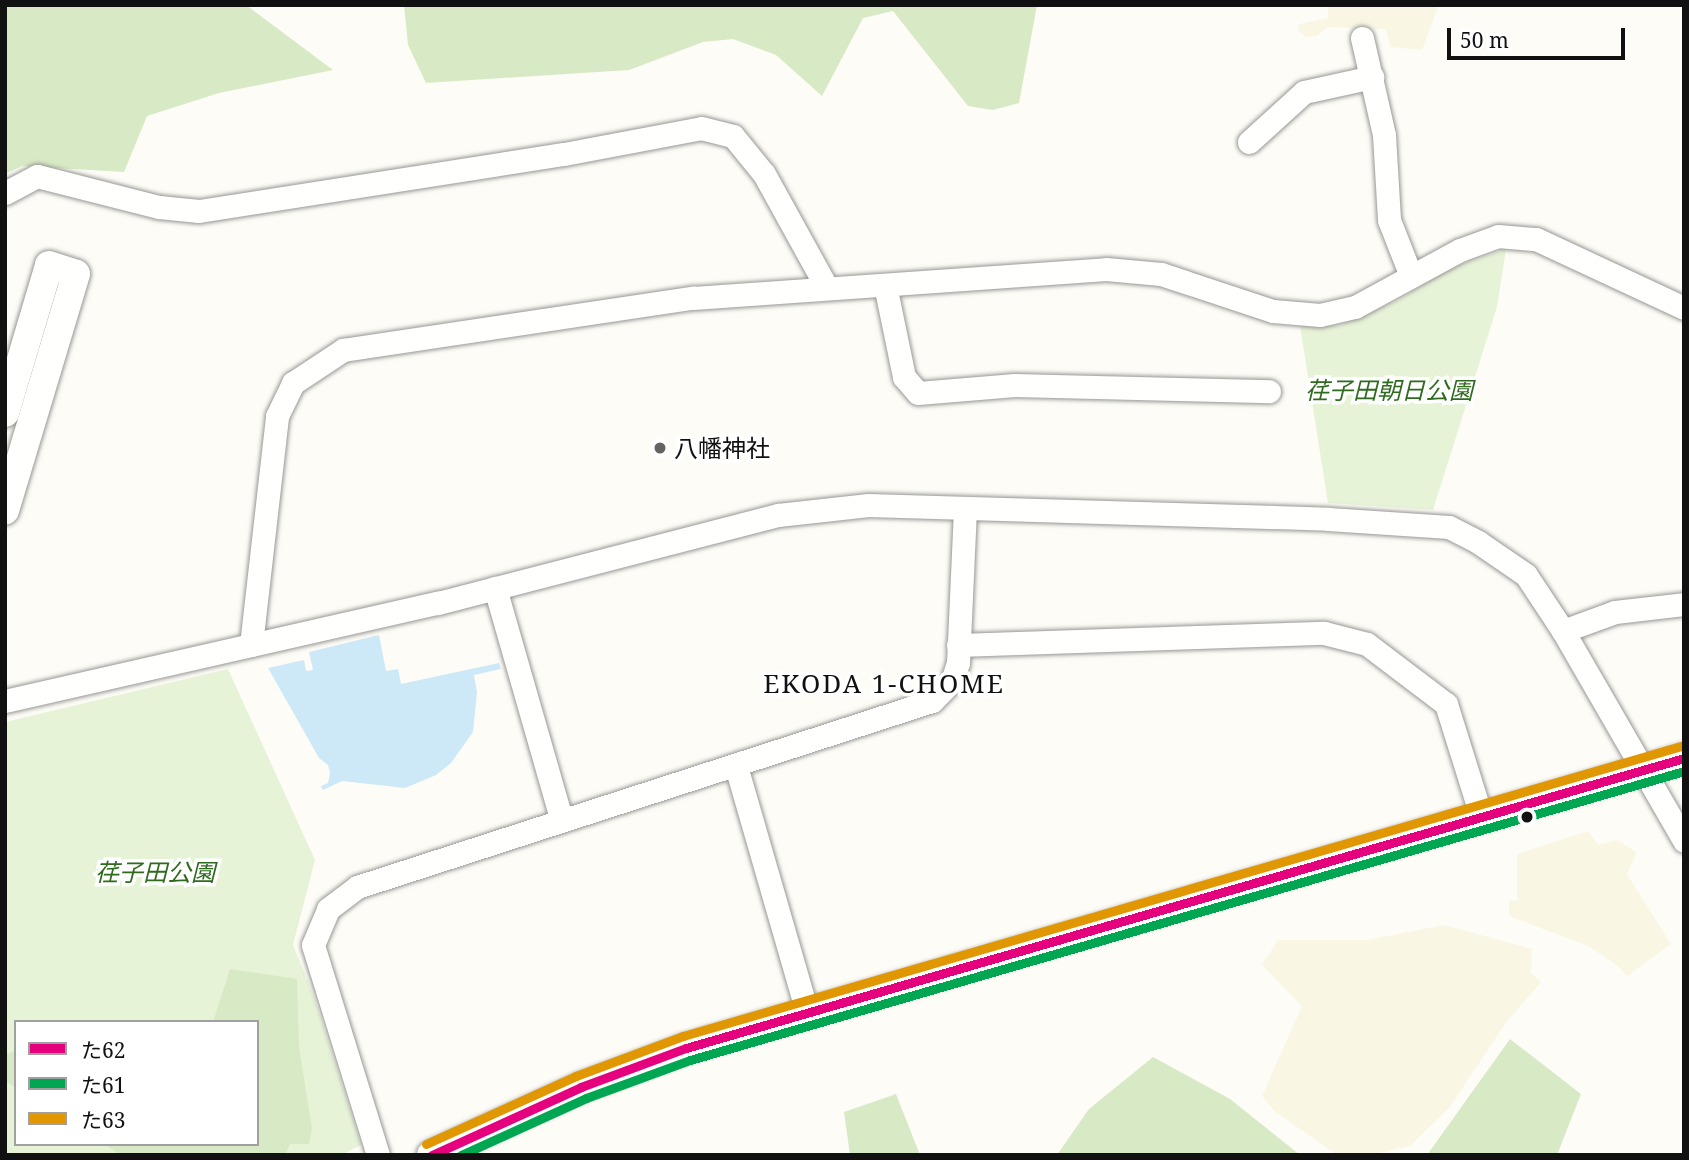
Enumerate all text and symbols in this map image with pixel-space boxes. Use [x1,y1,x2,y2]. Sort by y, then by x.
scale bar [1451,14,1630,58]
text: 50 m [1460,26,1509,54]
park label: 荏子田朝日公園 [1305,376,1473,404]
place label: 八幡神社 [674,434,770,462]
marker: 八幡神社 [652,440,668,456]
district label: EKODA 1-CHOME [765,668,1003,700]
unlabelled marker [1520,810,1534,824]
park label: 荏子田公園 [95,858,215,886]
legend [14,1020,259,1146]
text: た62 [81,1036,125,1064]
text: た61 [81,1071,125,1099]
text: た63 [81,1106,125,1134]

